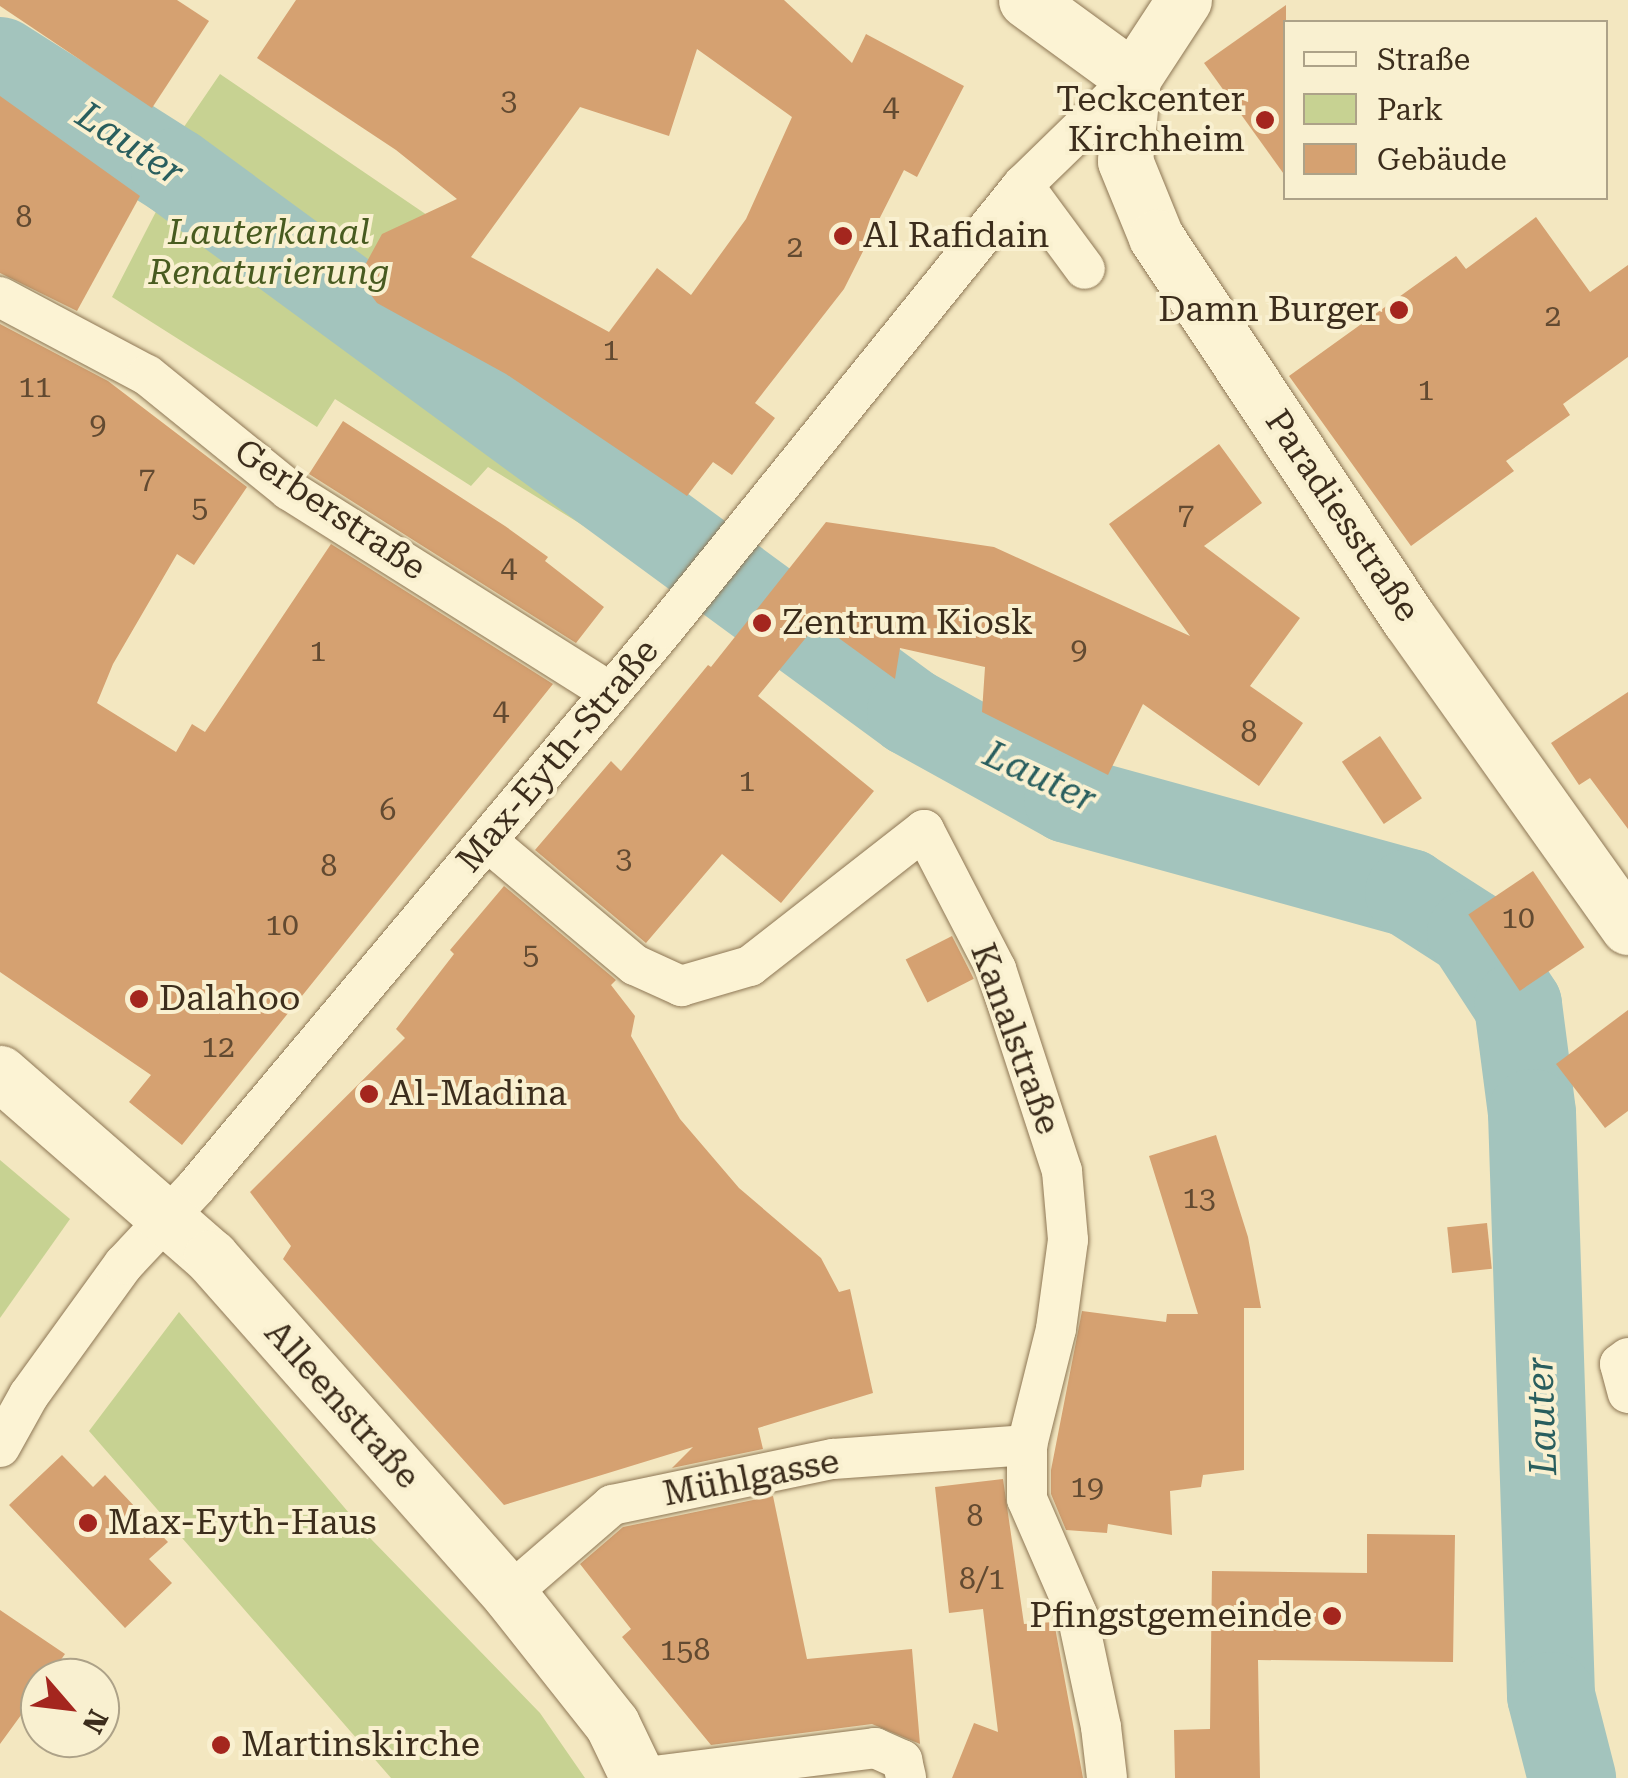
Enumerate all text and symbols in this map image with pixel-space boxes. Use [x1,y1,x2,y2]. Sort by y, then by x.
legend [1283,20,1608,200]
text: Straße [1377,42,1470,77]
place label: Teckcenter Kirchheim [1056,79,1245,161]
house number: 3 [501,82,517,118]
house number: 4 [883,88,899,124]
water label: Lauter [68,92,192,196]
text: Park [1377,92,1443,127]
marker: Teckcenter Kirchheim [1254,109,1276,131]
text: Gebäude [1377,142,1507,177]
house number: 8 [16,199,32,235]
park label: Lauterkanal Renaturierung [148,212,390,294]
place label: Al Rafidain [863,215,1049,257]
marker: Al Rafidain [832,225,854,247]
house number: 2 [787,229,803,265]
place label: Damn Burger [1158,289,1379,331]
house number: 2 [1545,298,1561,334]
marker: Damn Burger [1388,299,1410,321]
house number: 1 [603,332,619,368]
house number: 11 [18,369,52,405]
house number: 1 [1418,372,1434,408]
street label: Paradiesstraße [1256,402,1428,630]
house number: 9 [90,406,106,442]
street label: Gerberstraße [226,431,434,589]
house number: 7 [139,460,155,496]
house number: 5 [192,489,208,525]
house number: 7 [1178,496,1194,532]
house number: 4 [501,549,517,585]
place label: Zentrum Kiosk [782,602,1033,644]
marker: Zentrum Kiosk [751,612,773,634]
street label: Max-Eyth-Straße [448,631,668,881]
house number: 9 [1071,631,1087,667]
house number: 1 [310,633,326,669]
house number: 4 [493,692,509,728]
house number: 8 [1241,714,1257,750]
water label: Lauter [976,731,1104,823]
house number: 1 [739,763,755,799]
house number: 6 [380,792,396,828]
house number: 3 [616,840,632,876]
house number: 8 [321,848,337,884]
house number: 10 [1501,900,1535,936]
house number: 10 [265,907,299,943]
house number: 5 [523,936,539,972]
street label: Kanalstraße [961,938,1069,1140]
place label: Dalahoo [159,978,300,1020]
marker: Dalahoo [128,988,150,1010]
house number: 12 [201,1029,235,1065]
place label: Al-Madina [389,1073,567,1115]
marker: Al-Madina [358,1083,380,1105]
house number: 13 [1182,1180,1216,1216]
street label: Alleenstraße [256,1312,428,1498]
water label: Lauter [1517,1356,1567,1476]
street label: Mühlgasse [659,1440,843,1516]
house number: 19 [1070,1469,1104,1505]
house number: 8 [967,1498,983,1534]
place label: Max-Eyth-Haus [108,1502,377,1544]
marker: Max-Eyth-Haus [77,1512,99,1534]
house number: 8/1 [959,1561,1005,1597]
place label: Pfingstgemeinde [1029,1595,1312,1637]
marker: Pfingstgemeinde [1321,1605,1343,1627]
house number: 158 [660,1632,710,1668]
north arrow [20,1658,120,1758]
text: N [76,1704,115,1739]
place label: Martinskirche [241,1724,480,1766]
marker: Martinskirche [210,1734,232,1756]

